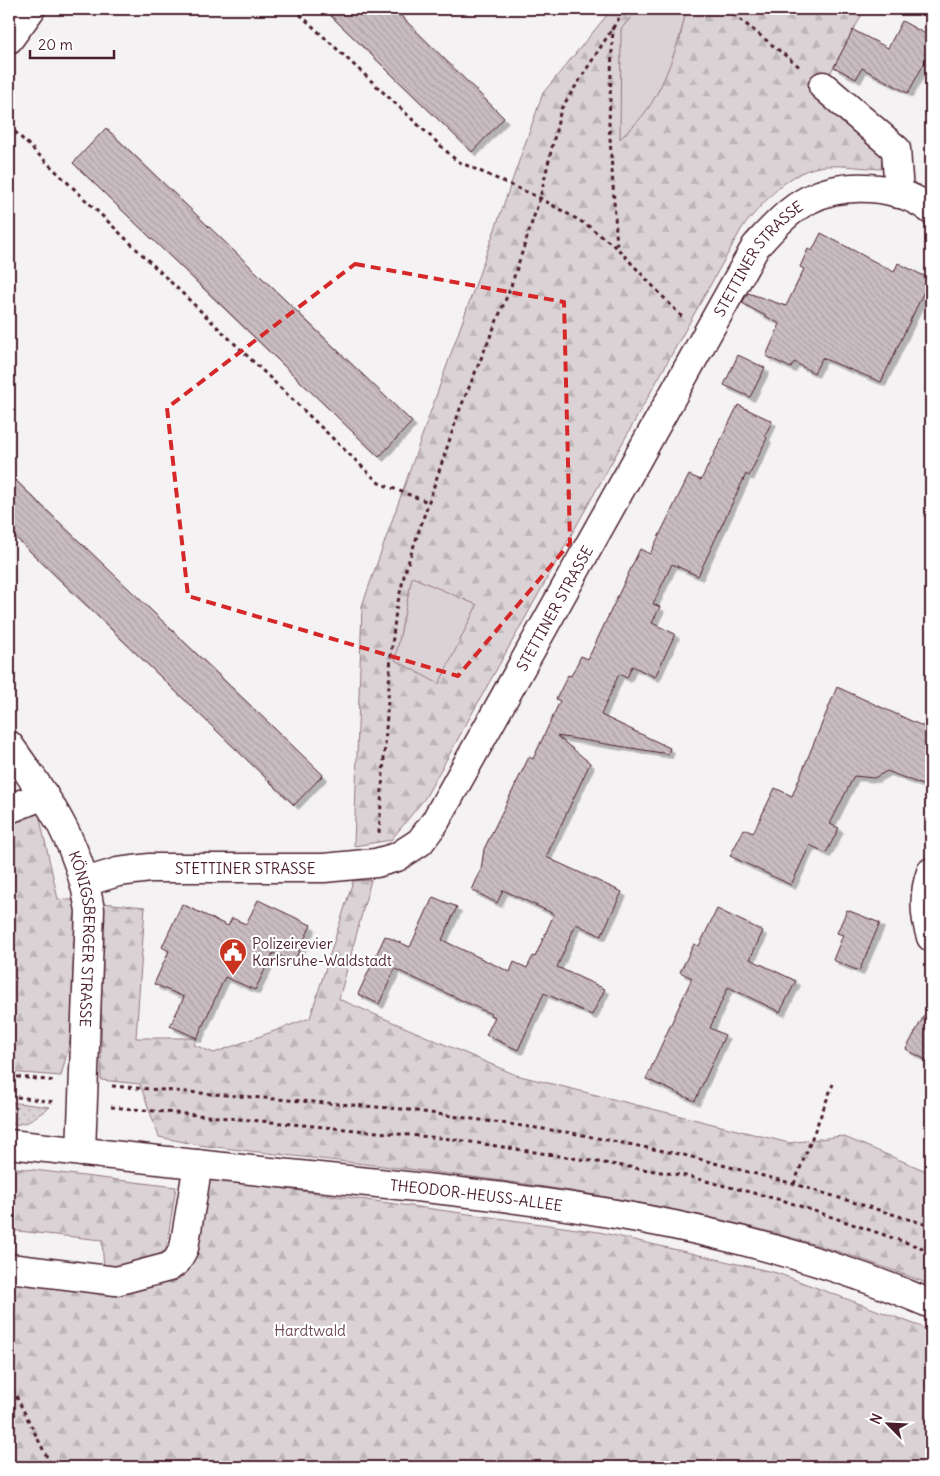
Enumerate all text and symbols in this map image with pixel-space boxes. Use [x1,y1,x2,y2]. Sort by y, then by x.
scale bar [30,28,114,60]
text: 20 m [38,35,73,54]
street label: STETTINER STRASSE [709,196,806,320]
street label: STETTINER STRASSE [512,542,597,674]
street label: KÖNIGSBERGER STRASSE [65,848,100,1028]
street label: STETTINER STRASSE [175,859,316,878]
place label: Polizeirevier Karlsruhe-Waldstadt [252,934,392,970]
public building icon: Polizeirevier Karlsruhe-Waldstadt [218,937,248,976]
street label: THEODOR-HEUSS-ALLEE [389,1175,564,1215]
park label: Hardtwald [274,1321,346,1340]
north arrow [862,1398,912,1448]
text: N [866,1411,886,1427]

